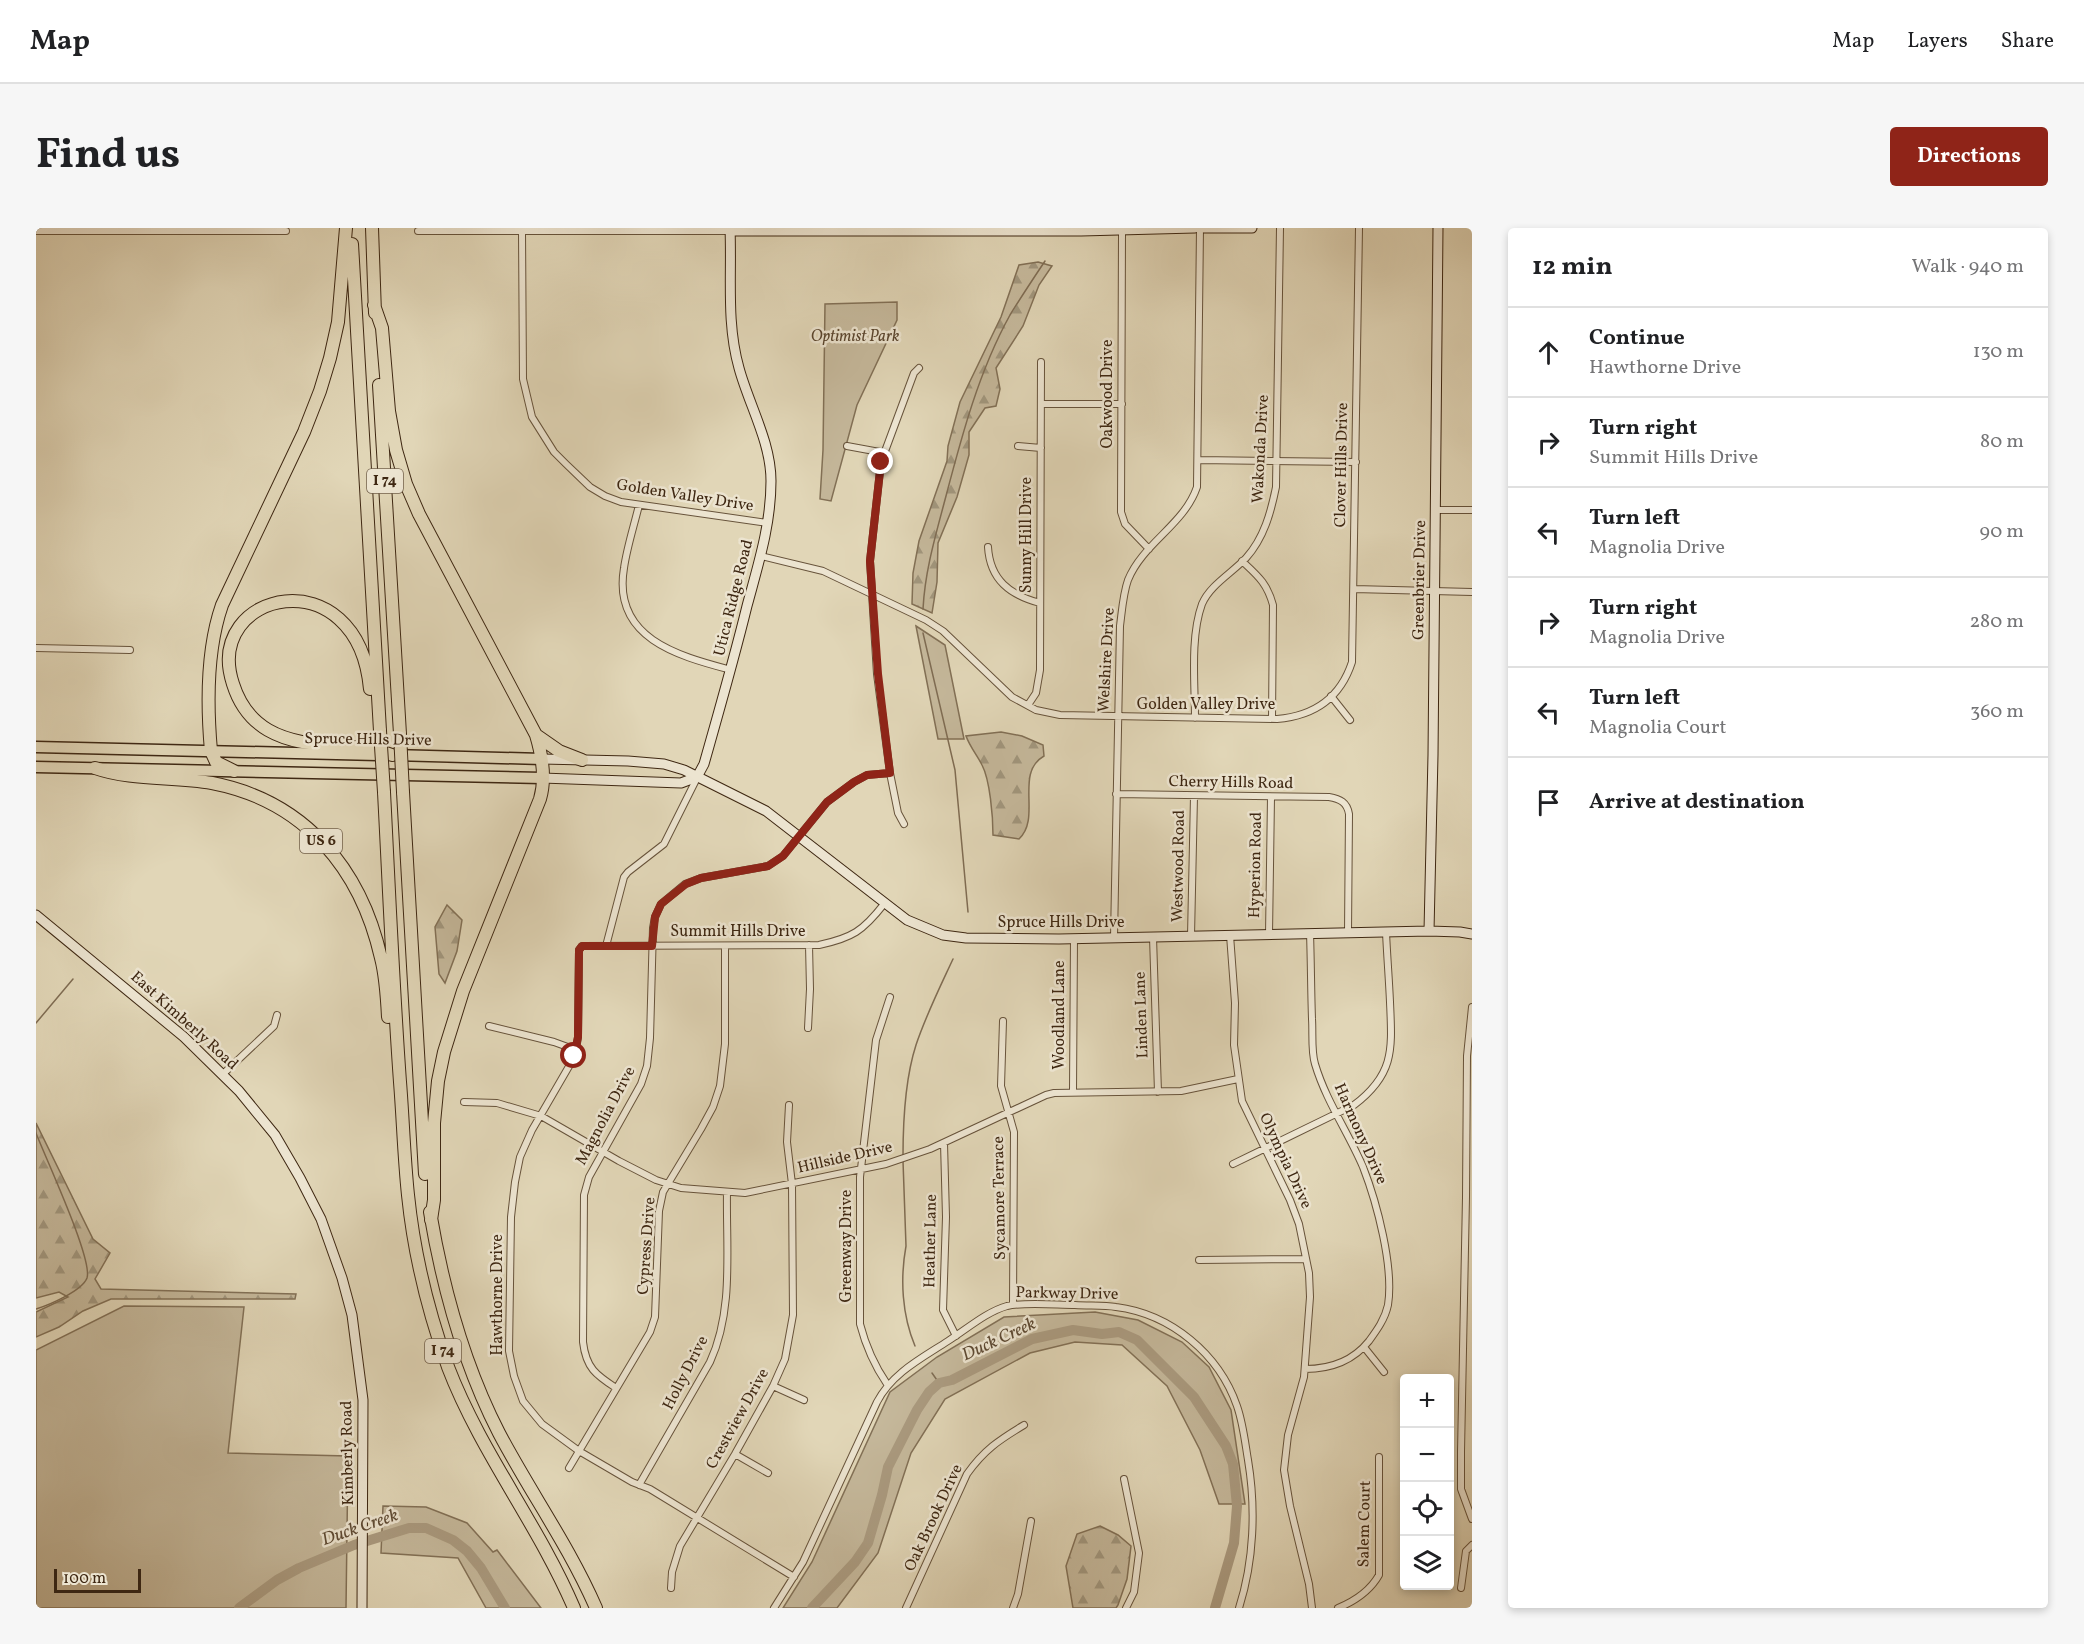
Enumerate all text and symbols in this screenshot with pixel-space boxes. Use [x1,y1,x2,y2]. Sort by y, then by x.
text: Map [30,22,90,61]
text: Map [1832,27,1874,56]
text: Layers [1907,27,1968,56]
text: Share [2001,27,2054,56]
text: Find us [36,127,180,186]
button: Directions [1890,127,2048,186]
text: 12 min [1532,249,1613,285]
text: Walk · 940 m [1911,253,2024,281]
text: Continue [1589,323,1685,354]
park label: Optimist Park [811,326,900,348]
icon: ahead [1532,336,1565,369]
text: 130 m [1973,338,2024,366]
street label: Oakwood Drive [1097,340,1119,448]
text: Hawthorne Drive [1589,354,1741,382]
street label: Wakonda Drive [1247,394,1275,504]
street label: Clover Hills Drive [1330,402,1354,528]
text: Turn right [1589,413,1697,444]
icon: right [1532,426,1565,459]
text: 80 m [1980,428,2024,456]
text: Summit Hills Drive [1589,444,1758,472]
route end [867,448,893,474]
road number: I 74 [367,469,403,493]
street label: Golden Valley Drive [615,474,755,518]
street label: Sunny Hill Drive [1016,477,1038,593]
text: Turn left [1589,503,1680,534]
icon: left [1532,516,1565,549]
text: 90 m [1980,518,2024,546]
street label: Greenbrier Drive [1408,520,1432,640]
text: Magnolia Drive [1589,534,1725,562]
street label: Utica Ridge Road [709,537,759,659]
text: Turn right [1589,593,1697,624]
icon: right [1532,606,1565,639]
street label: Welshire Drive [1093,607,1121,713]
text: 280 m [1969,608,2024,636]
text: Magnolia Drive [1589,624,1725,652]
text: Turn left [1589,683,1680,714]
street label: Golden Valley Drive [1137,694,1275,716]
icon: left [1532,696,1565,729]
text: 360 m [1970,698,2024,726]
text: Magnolia Court [1589,714,1727,742]
street label: Spruce Hills Drive [304,728,432,752]
street label: Cherry Hills Road [1168,771,1294,795]
icon: arrive [1532,786,1565,819]
text: Arrive at destination [1589,787,1805,818]
street label: Westwood Road [1167,810,1191,922]
street label: Hyperion Road [1244,812,1268,918]
road number: US 6 [300,829,342,853]
street label: Spruce Hills Drive [997,912,1125,934]
street label: Summit Hills Drive [670,921,806,943]
street label: Woodland Lane [1049,960,1071,1070]
street label: East Kimberly Road [125,967,243,1075]
street label: Linden Lane [1129,971,1155,1059]
route start [560,1042,586,1068]
street label: Magnolia Drive [571,1063,641,1169]
street label: Harmony Drive [1328,1080,1392,1188]
street label: Olympia Drive [1253,1109,1317,1213]
street label: Hillside Drive [795,1136,895,1180]
street label: Sycamore Terrace [988,1136,1012,1260]
street label: Greenway Drive [836,1190,858,1302]
street label: Heather Lane [919,1194,943,1288]
street label: Cypress Drive [633,1196,661,1296]
street label: Hawthorne Drive [487,1234,509,1356]
street label: Parkway Drive [1015,1282,1119,1306]
water label: Duck Creek [958,1312,1040,1368]
street label: Holly Drive [658,1332,714,1414]
road number: I 74 [425,1339,461,1363]
street label: Crestview Drive [701,1365,775,1473]
map controls [1400,1374,1454,1590]
button: + [1400,1374,1454,1428]
street label: Kimberly Road [336,1400,360,1506]
button: − [1400,1428,1454,1482]
street label: Oak Brook Drive [899,1461,969,1575]
street label: Salem Court [1353,1480,1377,1568]
button: locate [1400,1482,1454,1536]
water label: Duck Creek [318,1503,402,1553]
button: layers [1400,1536,1454,1590]
scale bar [54,1566,141,1594]
text: 100 m [63,1568,106,1590]

